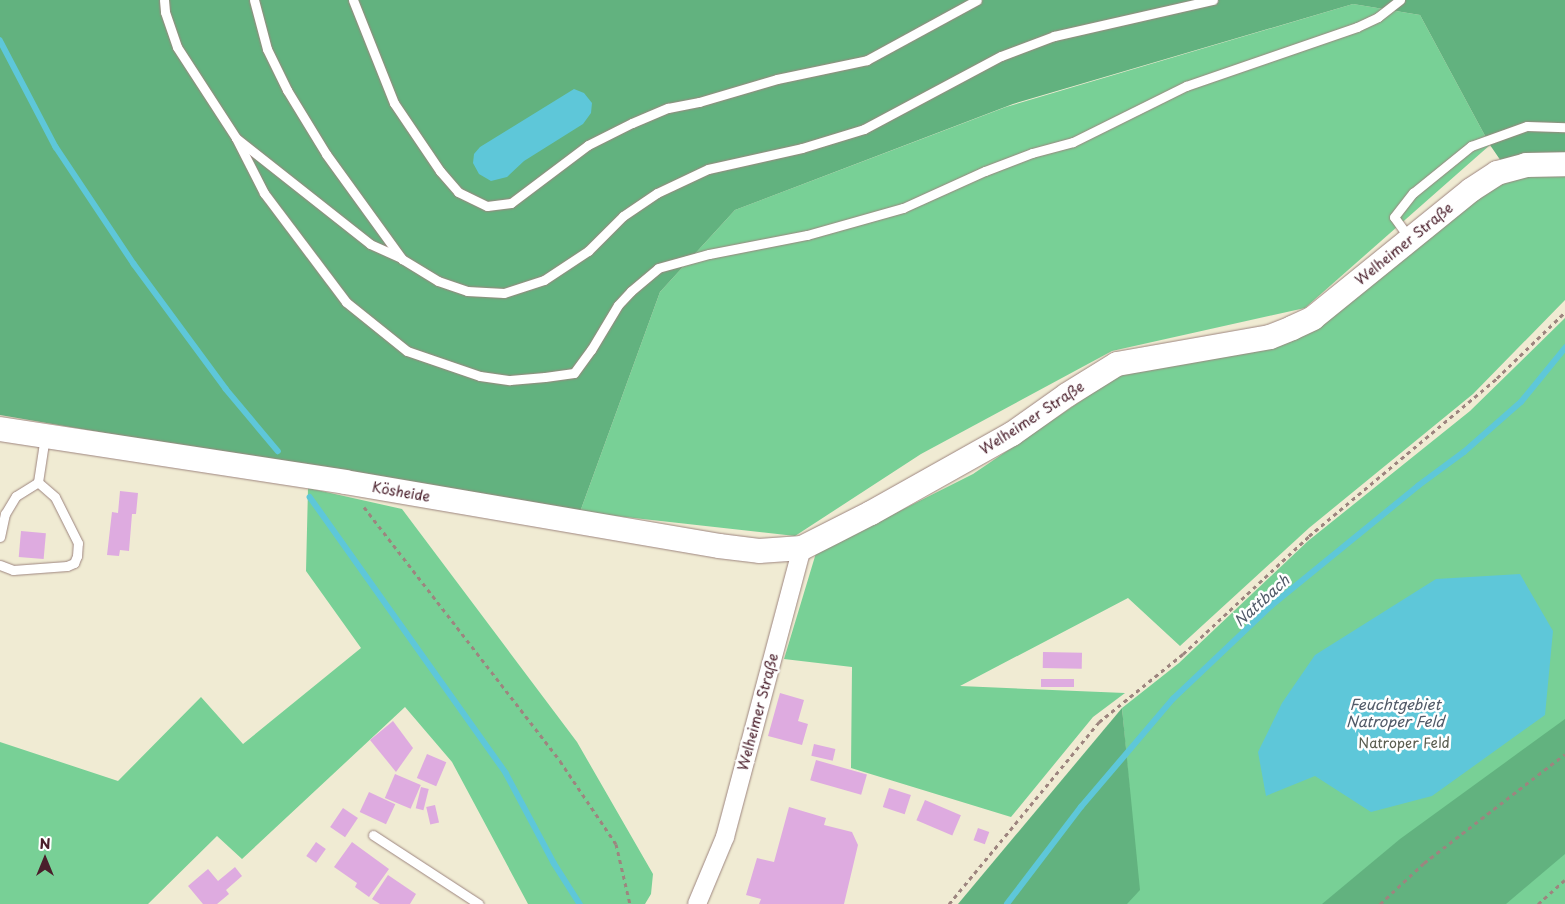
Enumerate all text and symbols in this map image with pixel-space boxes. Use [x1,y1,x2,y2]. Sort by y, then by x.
street label: Welheimer Straße [1352,199,1456,289]
street label: Welheimer Straße [977,378,1087,458]
street label: Kösheide [371,479,431,505]
water label: Nattbach [1230,571,1292,629]
street label: Welheimer Straße [734,651,782,773]
water label: Feuchtgebiet Natroper Feld [1346,694,1444,729]
park label: Natroper Feld [1358,735,1450,751]
text: N [39,833,51,854]
north arrow [20,834,70,884]

